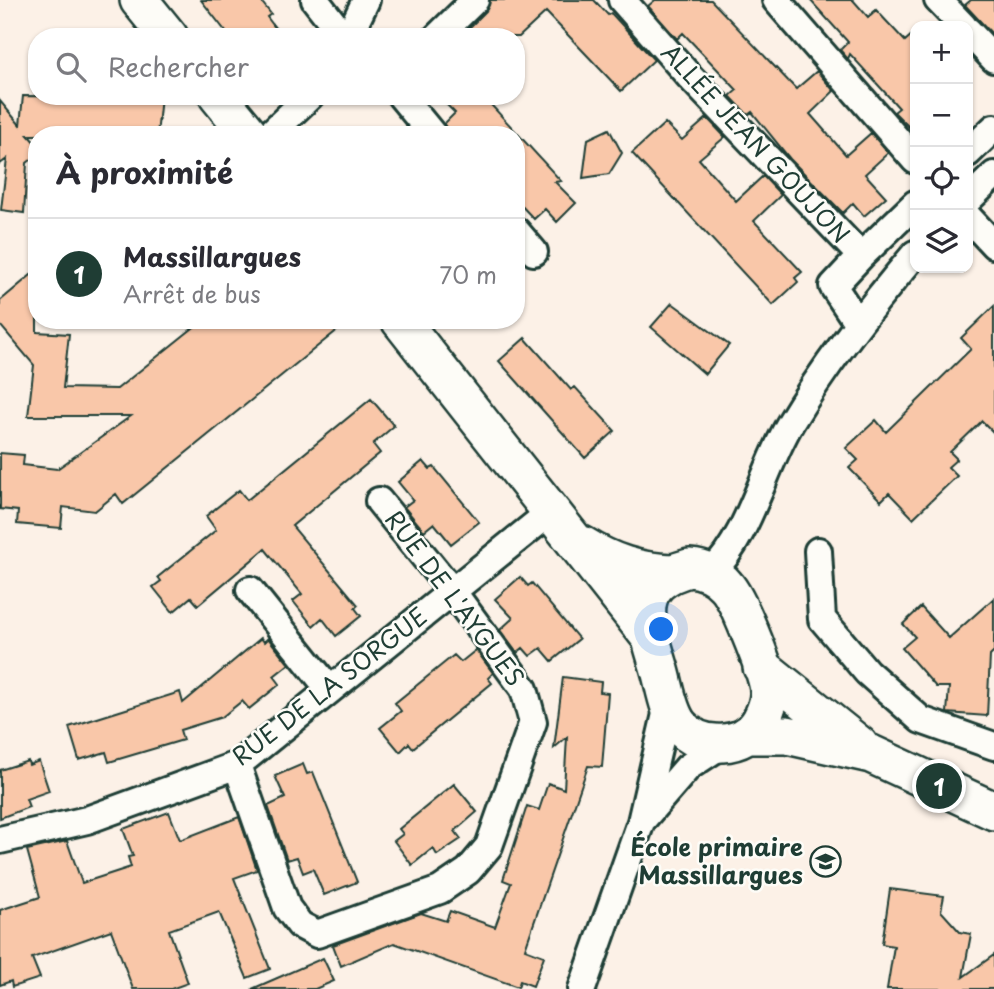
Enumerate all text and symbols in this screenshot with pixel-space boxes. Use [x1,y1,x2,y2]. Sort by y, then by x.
map controls [910,21,973,273]
button: + [910,21,973,84]
search box [28,28,525,105]
street label: ALLÉE JEAN GOUJON [654,34,859,251]
text: Rechercher [108,47,249,86]
icon: search [52,48,90,86]
button: − [910,84,973,147]
button: locate [910,147,973,210]
text: À proximité [56,149,233,194]
button: layers [910,210,973,273]
text: Massillargues [123,237,301,276]
text: 1 [74,257,85,292]
text: 70 m [439,257,497,292]
text: Arrêt de bus [123,276,261,311]
street label: RUE DE L'AYGUES [377,502,534,693]
street label: RUE DE LA SORGUE [224,598,434,773]
your location [644,612,678,646]
pin: 1 [916,760,962,812]
place label: École primaire Massillargues [630,828,803,892]
school or university icon: École primaire Massillargues [809,845,843,879]

